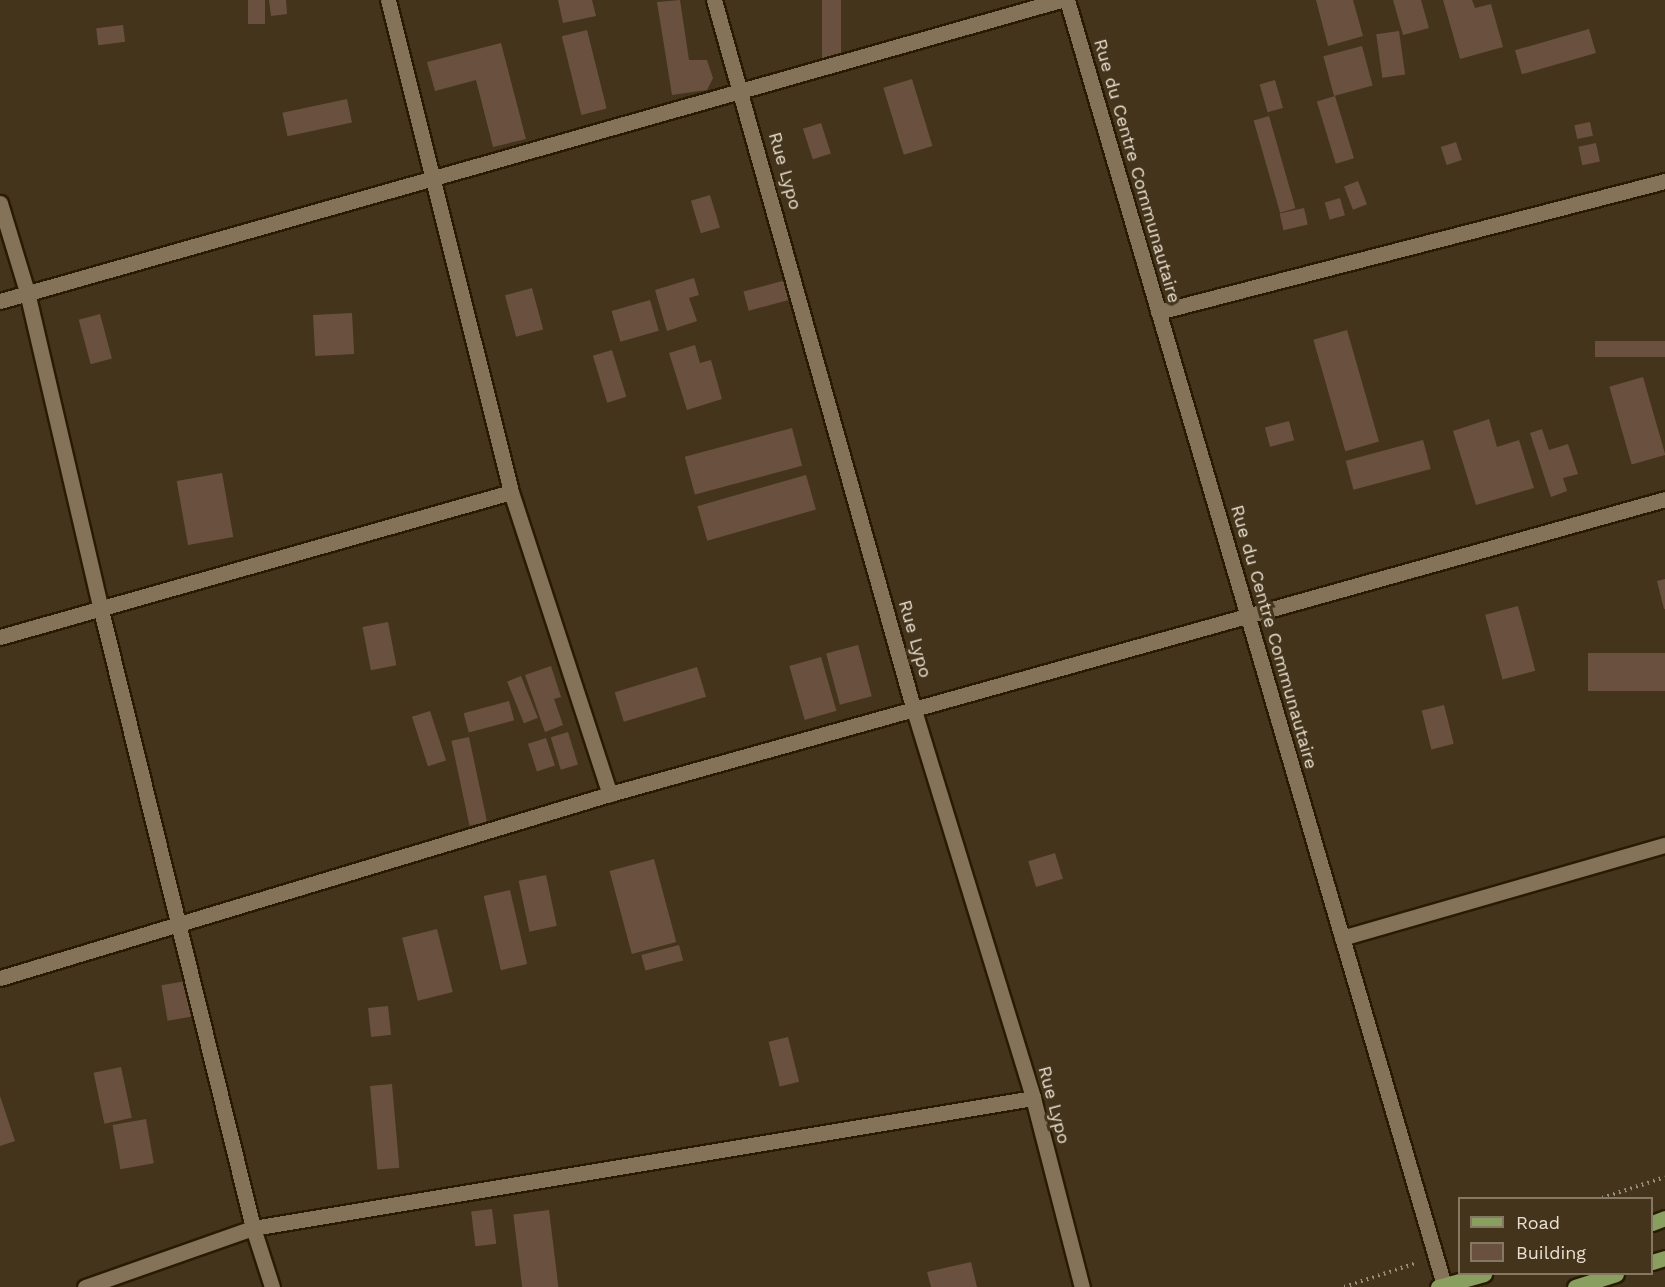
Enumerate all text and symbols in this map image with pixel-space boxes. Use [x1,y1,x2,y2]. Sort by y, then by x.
street label: Rue du Centre Communautaire [1089,36,1185,306]
street label: Rue Lypo [764,130,806,212]
street label: Rue du Centre Communautaire [1226,502,1322,772]
street label: Rue Lypo [894,598,936,680]
street label: Rue Lypo [1033,1064,1075,1146]
legend [1458,1197,1653,1275]
text: Road [1516,1212,1560,1233]
text: Building [1516,1242,1586,1263]

